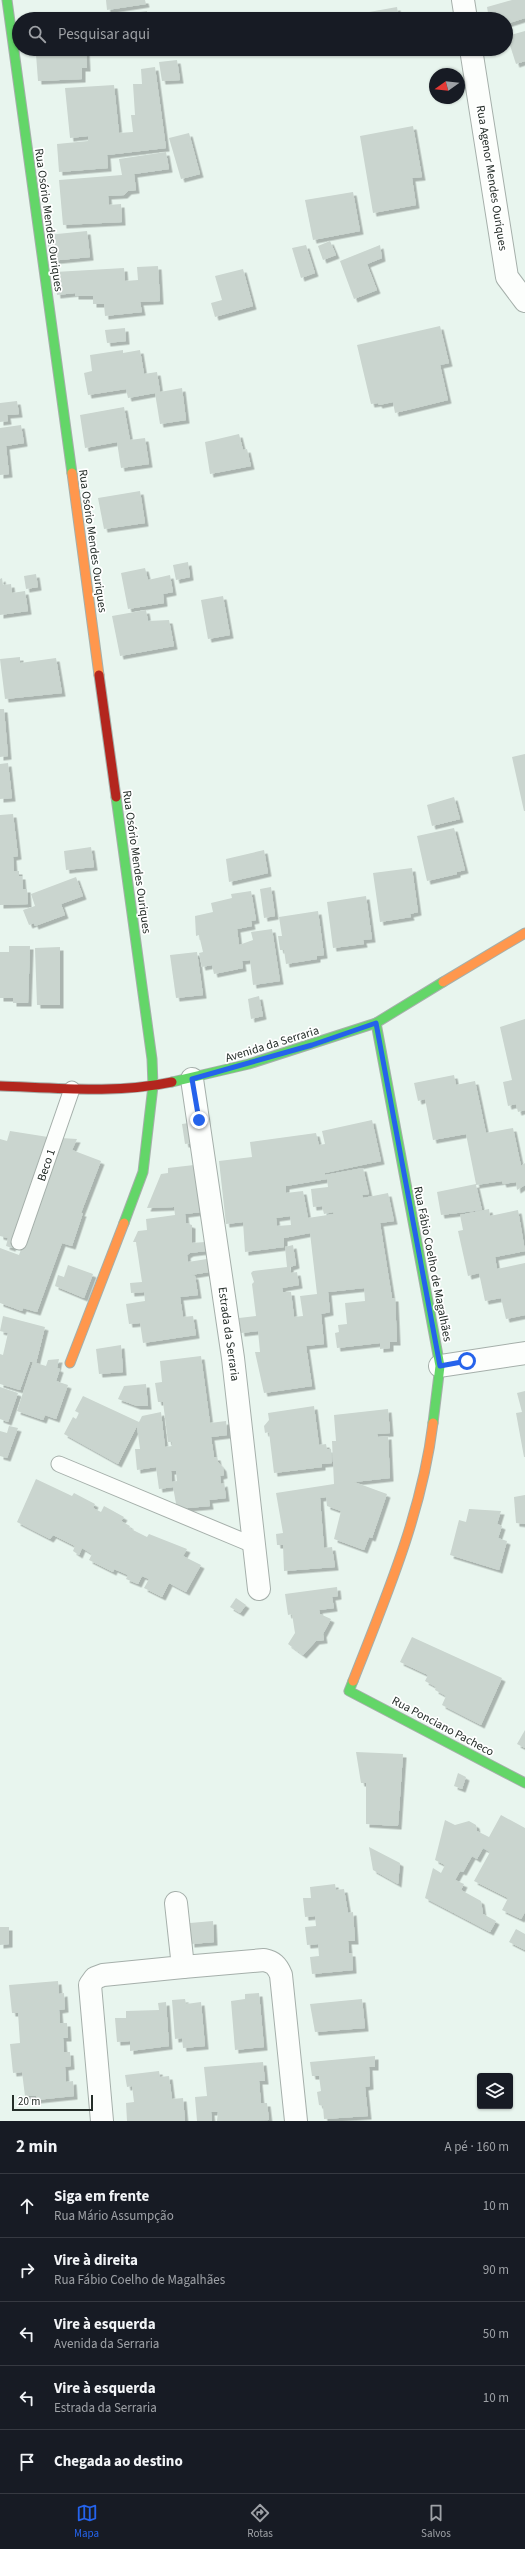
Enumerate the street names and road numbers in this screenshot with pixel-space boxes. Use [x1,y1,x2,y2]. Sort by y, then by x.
street label: Rua Agenor Mendes Ouriques [472,104,511,252]
street label: Rua Osório Mendes Ouriques [30,147,67,293]
street label: Rua Osório Mendes Ouriques [74,468,111,614]
street label: Rua Osório Mendes Ouriques [118,789,155,935]
street label: Avenida da Serraria [223,1022,321,1067]
street label: Beco 1 [33,1147,60,1184]
street label: Rua Fábio Coelho de Magalhães [409,1185,456,1343]
street label: Estrada da Serraria [213,1286,244,1382]
street label: Rua Ponciano Pacheco [389,1692,497,1761]

